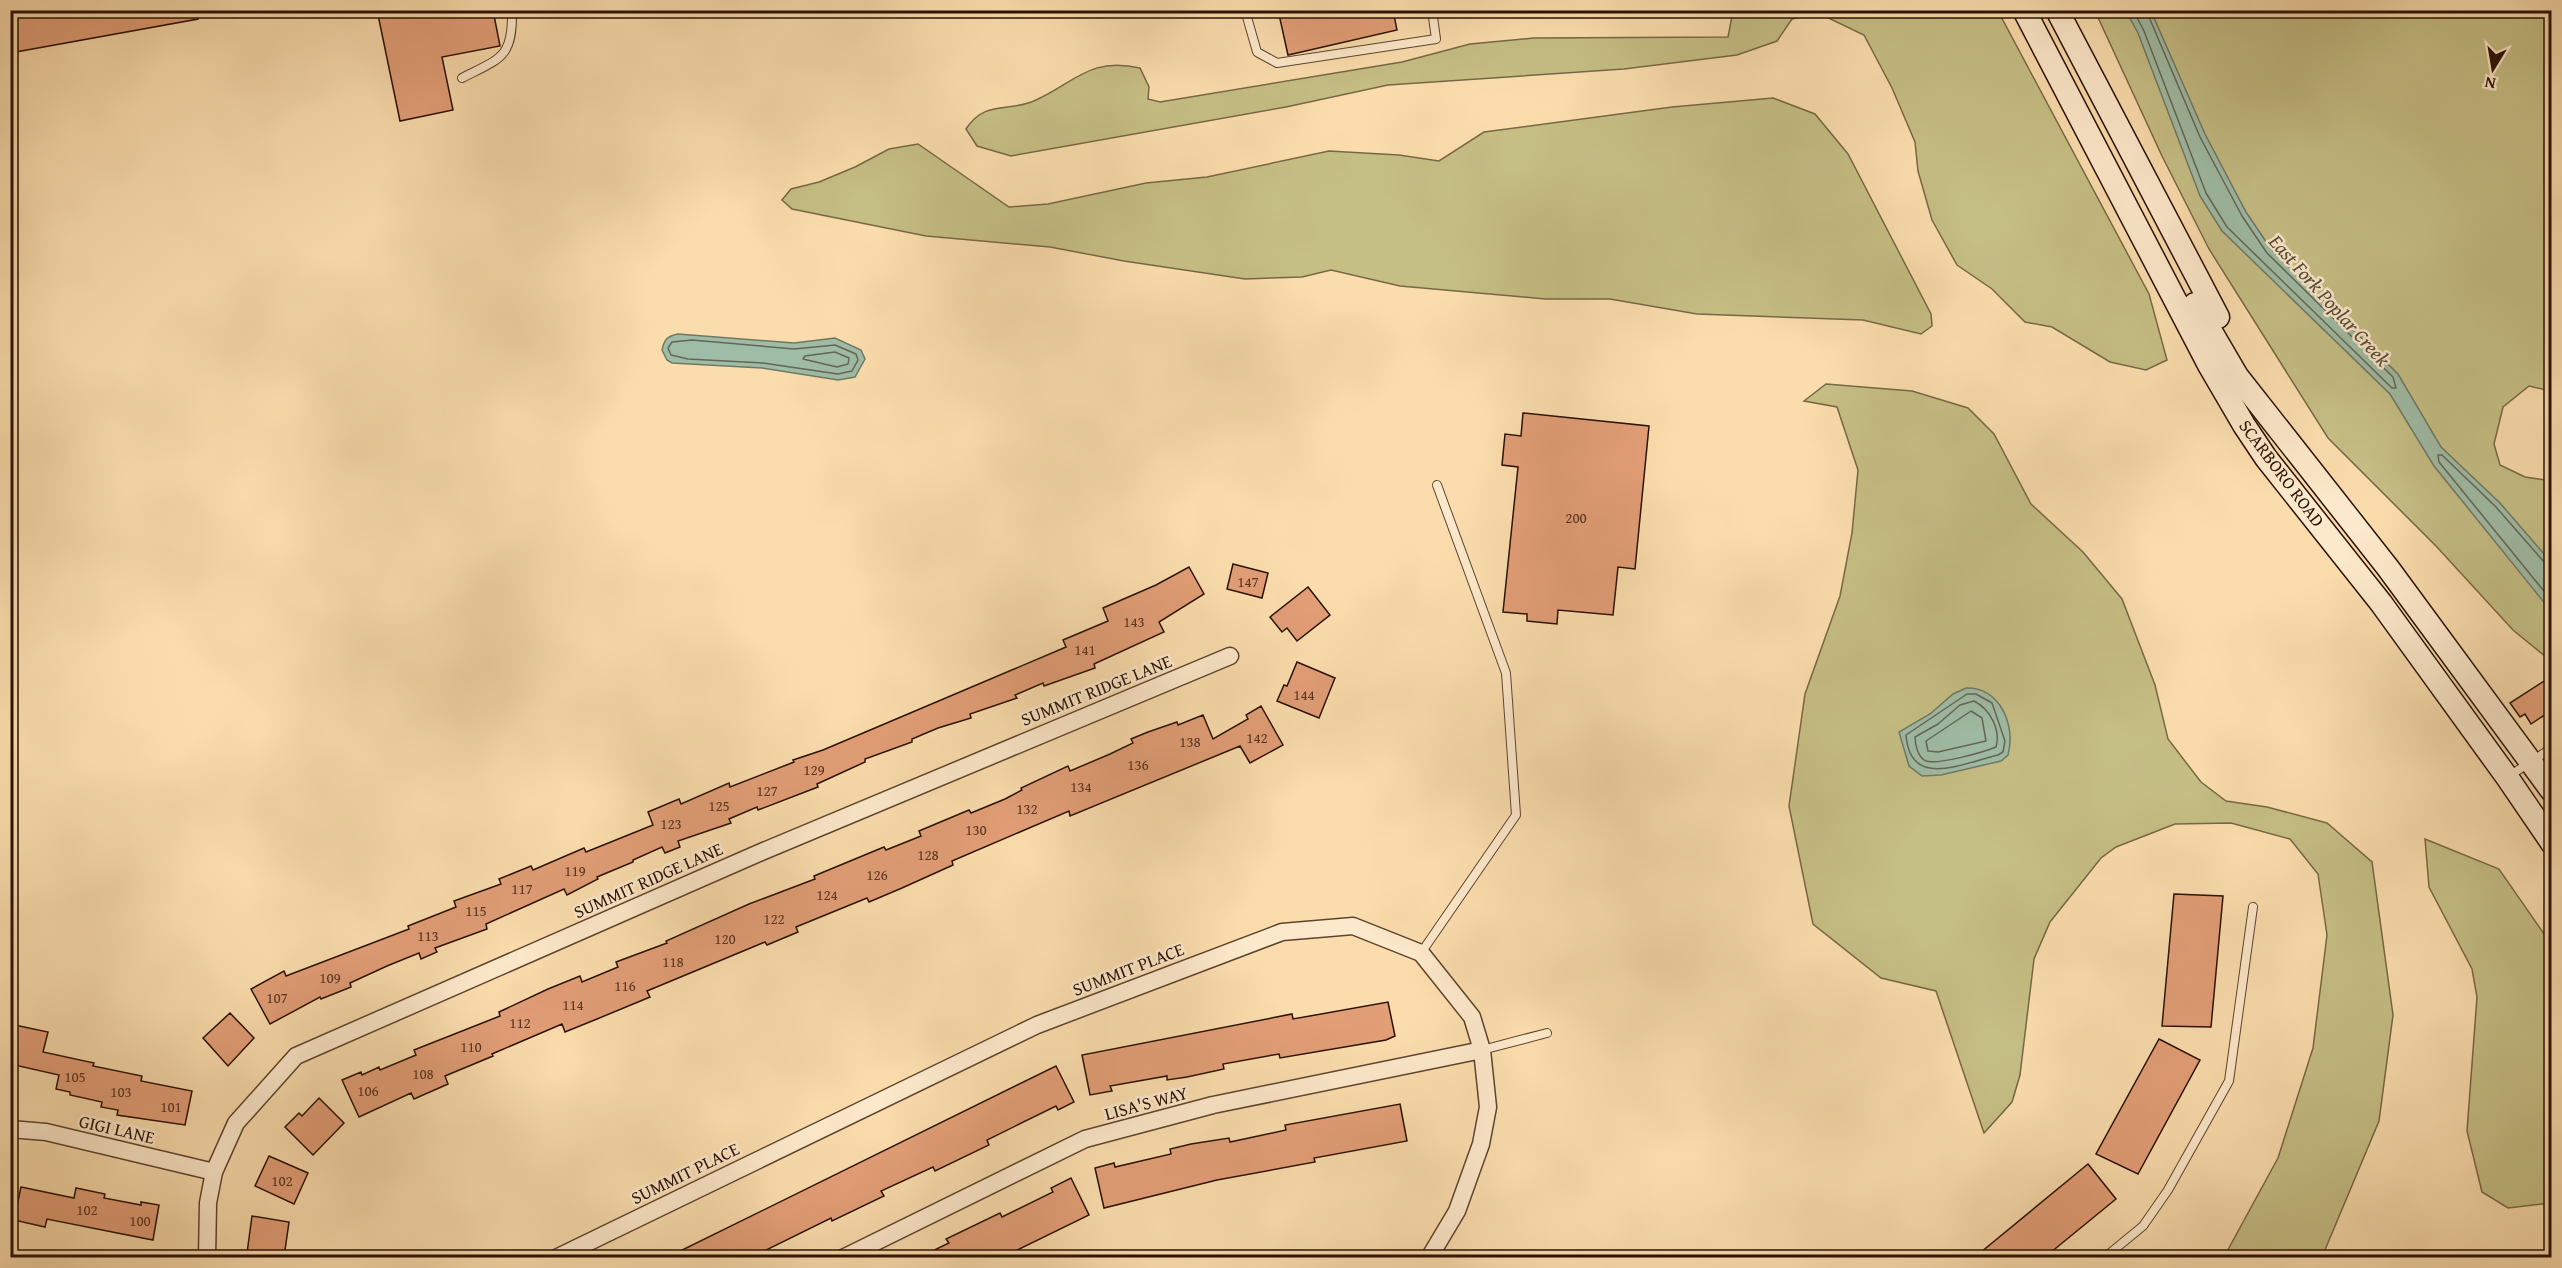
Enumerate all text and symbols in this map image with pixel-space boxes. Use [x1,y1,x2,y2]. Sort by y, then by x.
north arrow [2463,39,2523,99]
text: N [2482,71,2498,97]
water label: East Fork Poplar Creek [2262,227,2398,373]
street label: SCARBORO ROAD [2233,414,2331,532]
house number: 200 [1565,507,1587,528]
house number: 147 [1237,571,1259,592]
house number: 143 [1123,611,1145,632]
house number: 141 [1074,639,1096,660]
street label: SUMMIT RIDGE LANE [1016,647,1176,733]
house number: 144 [1293,684,1315,705]
house number: 142 [1246,727,1268,748]
house number: 138 [1179,731,1201,752]
house number: 136 [1127,754,1149,775]
house number: 129 [803,759,825,780]
house number: 134 [1070,776,1092,797]
house number: 127 [756,780,778,801]
house number: 125 [708,795,730,816]
house number: 132 [1016,798,1038,819]
house number: 123 [660,813,682,834]
house number: 130 [965,819,987,840]
street label: SUMMIT RIDGE LANE [569,835,727,925]
house number: 128 [917,844,939,865]
house number: 119 [564,860,586,881]
house number: 126 [866,864,888,885]
house number: 117 [511,878,533,899]
house number: 124 [816,884,838,905]
house number: 115 [465,900,487,921]
house number: 122 [763,908,785,929]
house number: 113 [417,925,439,946]
house number: 120 [714,928,736,949]
street label: SUMMIT PLACE [1068,935,1188,1003]
house number: 118 [662,951,684,972]
house number: 109 [319,967,341,988]
house number: 116 [614,975,636,996]
house number: 107 [266,987,288,1008]
house number: 114 [562,994,584,1015]
house number: 112 [509,1012,531,1033]
house number: 110 [460,1036,482,1057]
house number: 108 [412,1063,434,1084]
house number: 105 [64,1066,86,1087]
street label: LISA'S WAY [1101,1079,1191,1127]
house number: 106 [357,1080,379,1101]
house number: 103 [110,1081,132,1102]
house number: 101 [160,1096,182,1117]
street label: GIGI LANE [77,1107,157,1151]
street label: SUMMIT PLACE [626,1135,744,1211]
house number: 102 [271,1170,293,1191]
house number: 102 [76,1199,98,1220]
house number: 100 [129,1210,151,1231]

